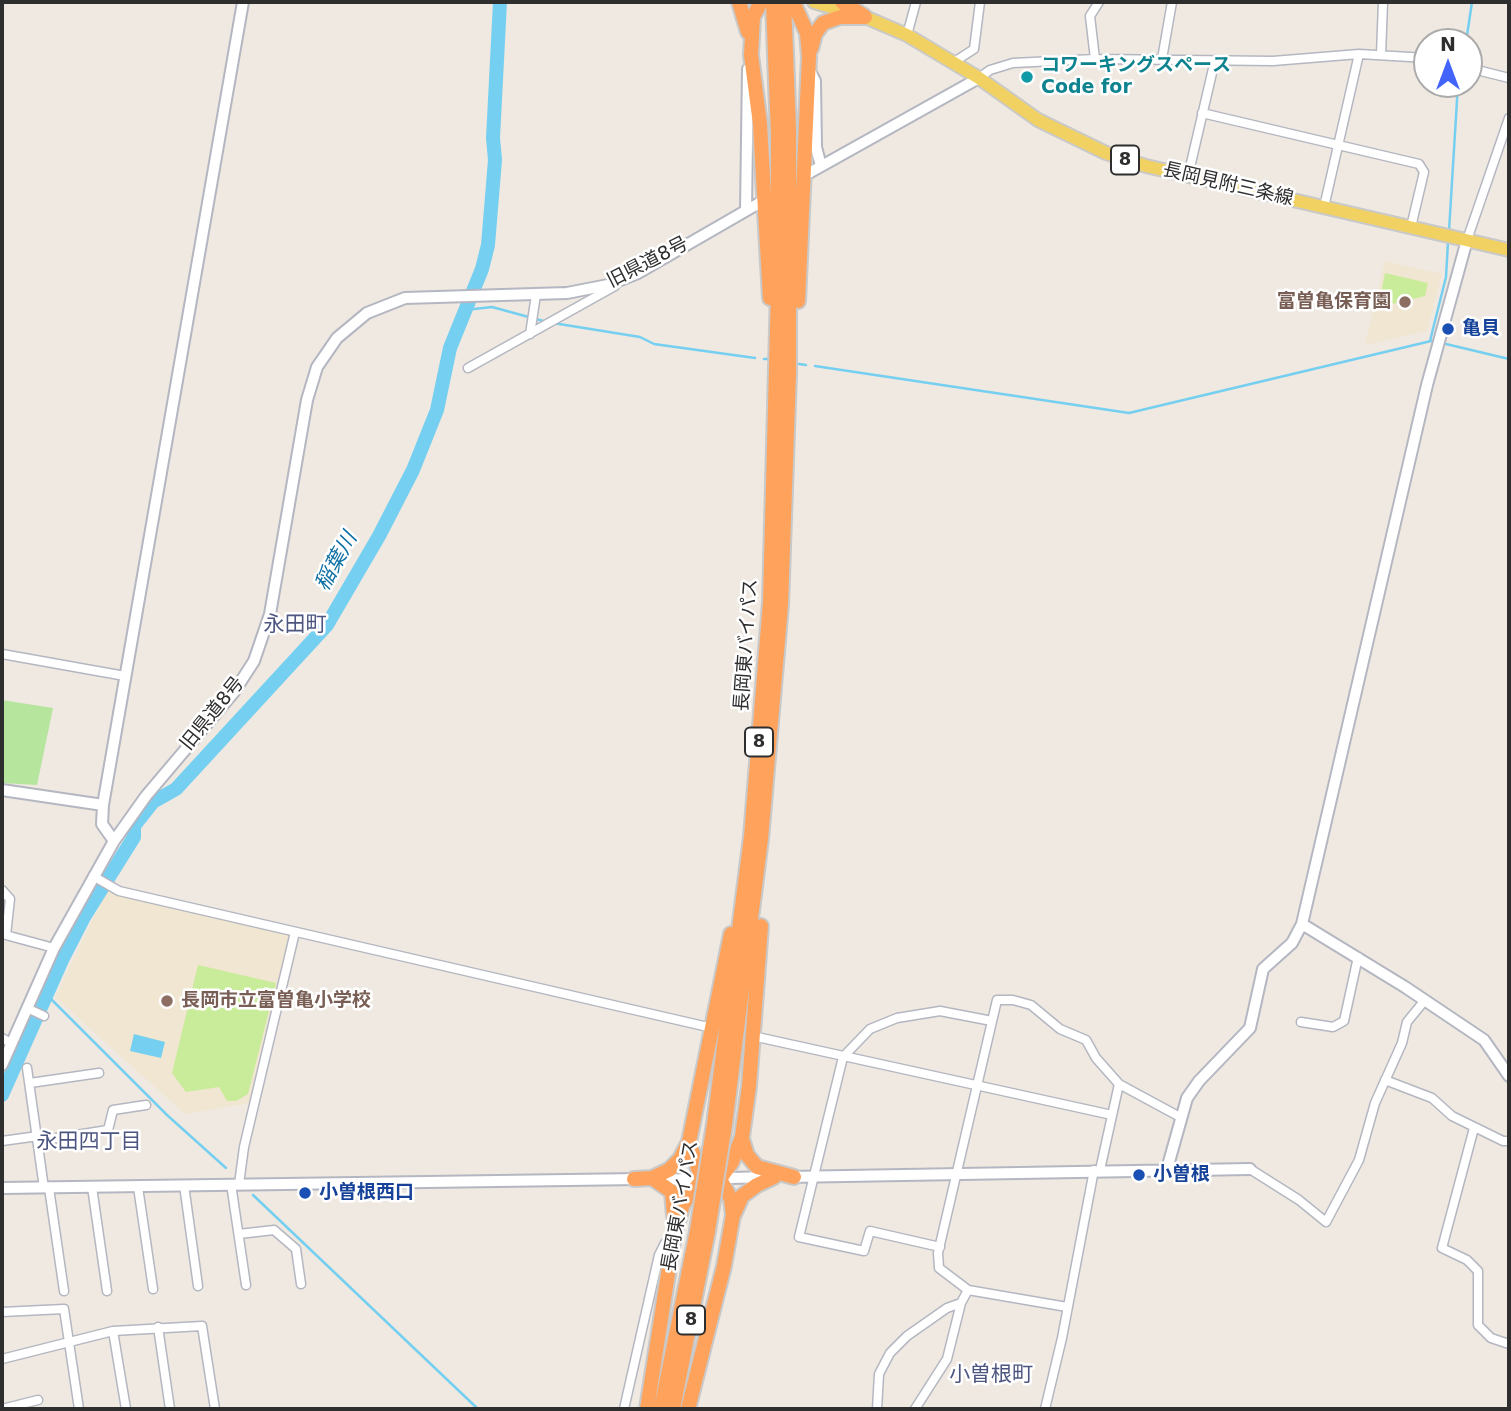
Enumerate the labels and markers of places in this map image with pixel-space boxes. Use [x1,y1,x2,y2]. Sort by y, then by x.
place label: コワーキングスペース Code for [1041,55,1231,99]
marker: コワーキングスペース Code for [1019,69,1035,85]
place label: 富曽亀保育園 [1277,291,1391,313]
marker: 富曽亀保育園 [1397,294,1413,310]
place label: 亀貝 [1462,318,1500,340]
marker: 亀貝 [1440,321,1456,337]
place label: 長岡市立富曽亀小学校 [181,990,371,1012]
marker: 長岡市立富曽亀小学校 [159,993,175,1009]
place label: 小曽根 [1153,1164,1210,1186]
marker: 小曽根 [1131,1167,1147,1183]
place label: 小曽根西口 [319,1182,414,1204]
marker: 小曽根西口 [297,1185,313,1201]

